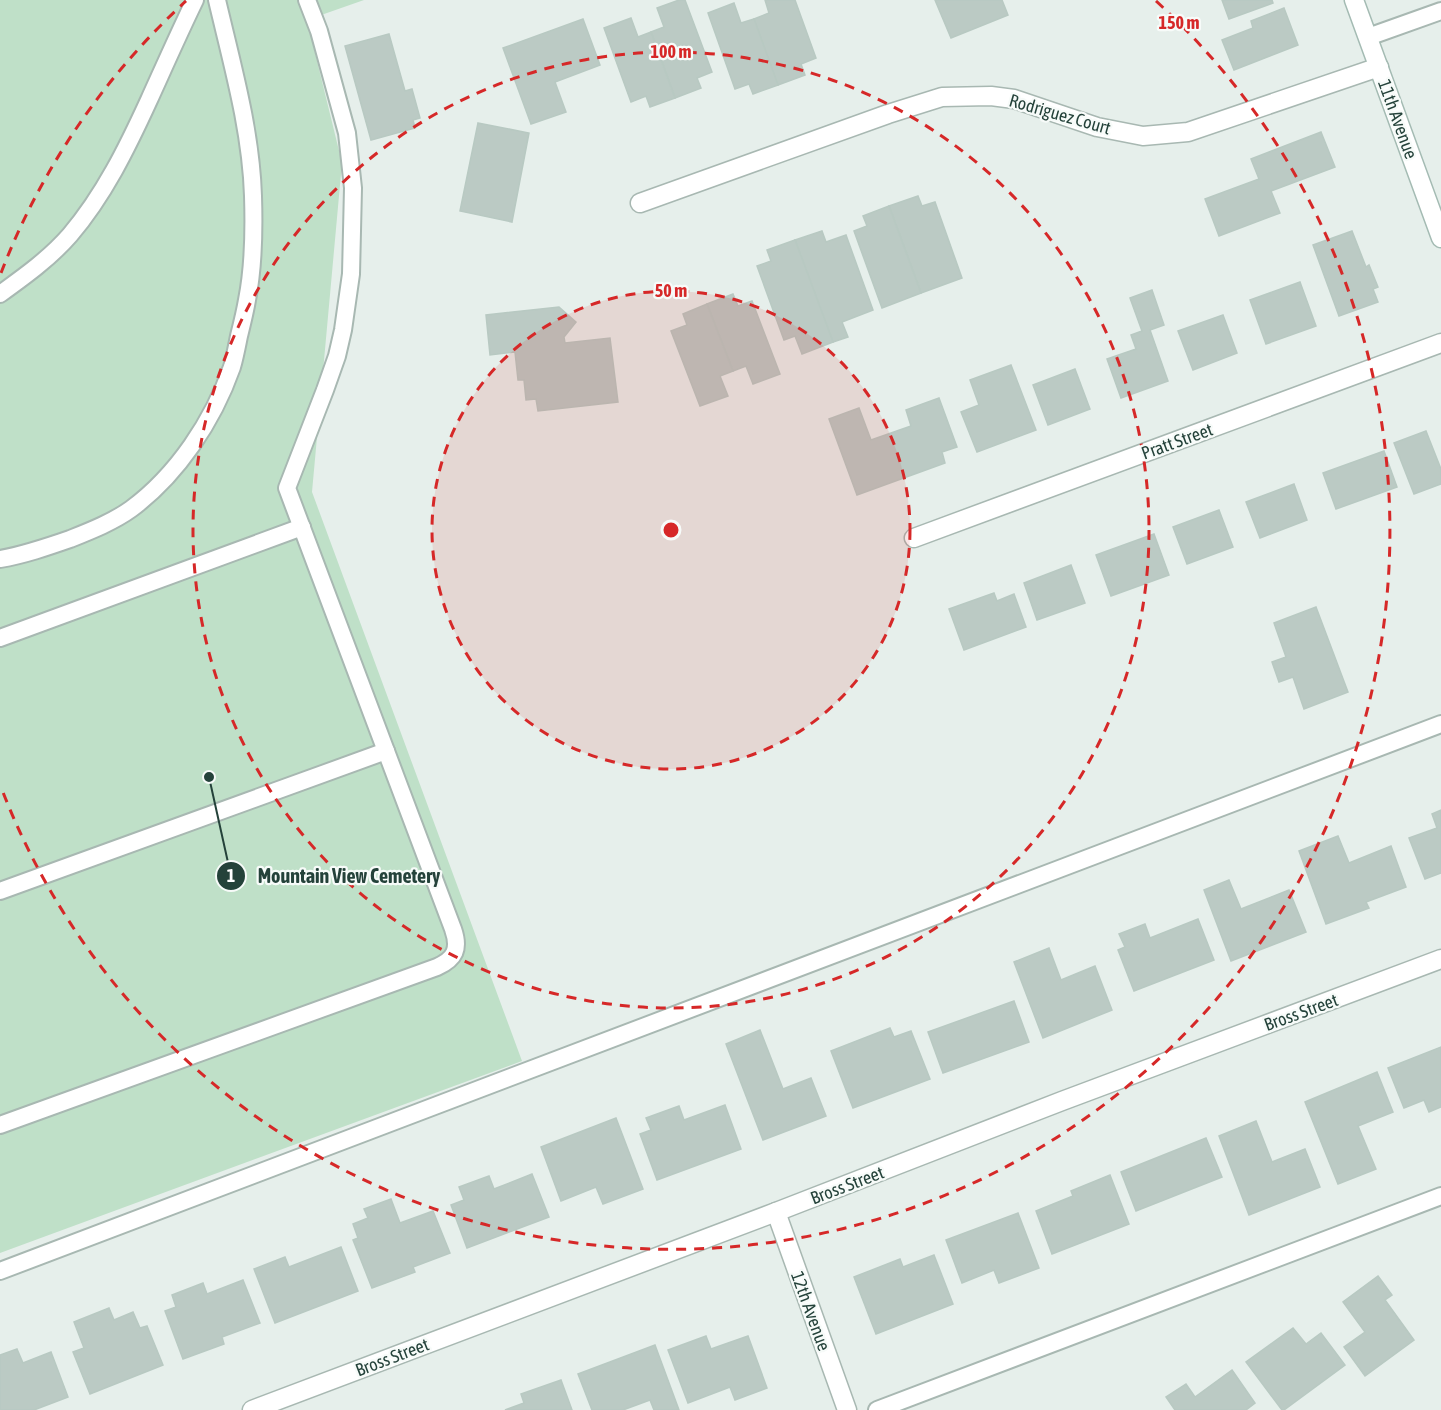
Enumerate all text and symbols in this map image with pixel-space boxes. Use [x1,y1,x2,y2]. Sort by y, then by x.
text: 150 m [1159,12,1199,33]
text: 100 m [651,41,691,62]
street label: 11th Avenue [1374,76,1422,162]
street label: Rodriguez Court [1007,89,1113,139]
text: 50 m [655,280,687,301]
street label: Pratt Street [1138,418,1216,464]
centre of rings [661,520,681,540]
callout: Mountain View Cemetery [216,857,452,895]
text: Mountain View Cemetery [258,864,441,887]
text: 1 [227,865,235,886]
street label: Bross Street [1261,989,1341,1035]
street label: Bross Street [807,1161,887,1209]
street label: 12th Avenue [787,1268,835,1354]
street label: Bross Street [352,1333,432,1381]

